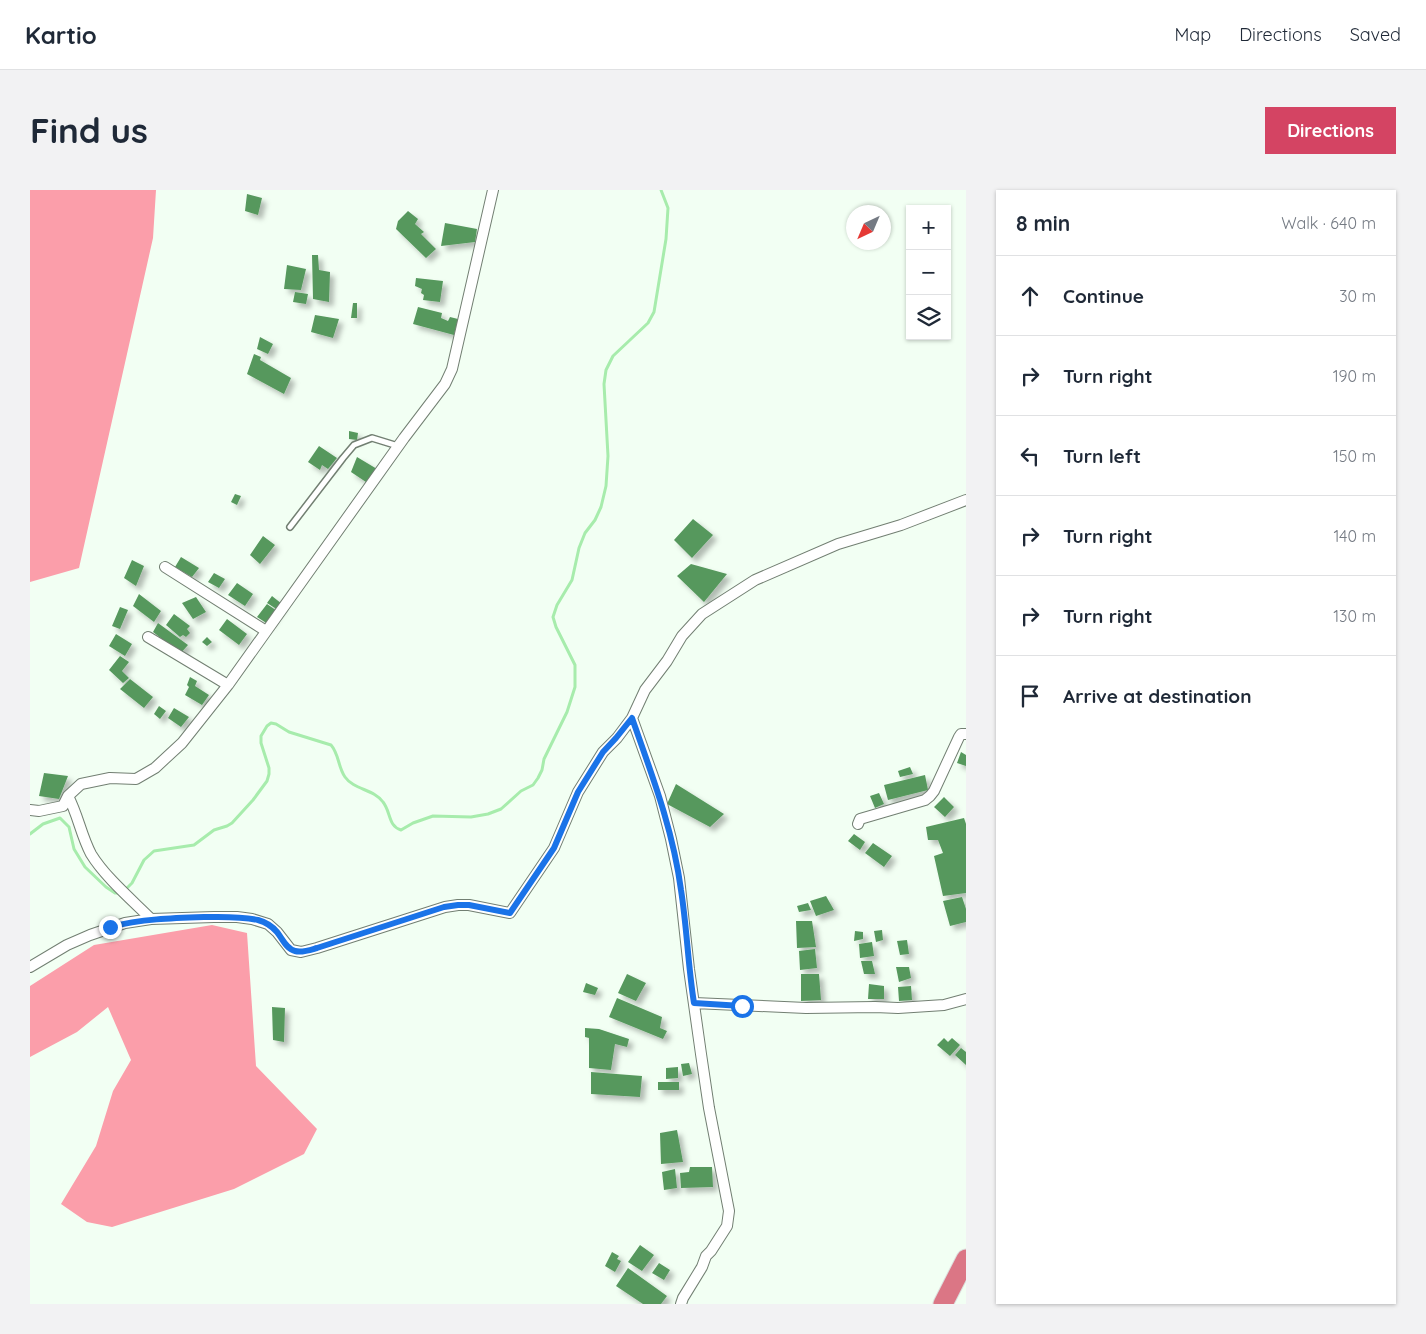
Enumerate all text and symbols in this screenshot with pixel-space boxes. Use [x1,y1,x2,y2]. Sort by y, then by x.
text: Kartio [25,20,97,50]
text: Map [1174,23,1211,46]
text: Directions [1239,23,1322,46]
text: Saved [1350,23,1401,46]
button: Directions [1265,107,1396,154]
text: Find us [30,108,148,152]
north arrow [846,205,891,250]
map controls [906,205,951,340]
button: + [906,205,951,250]
text: 8 min [1016,210,1070,236]
text: Walk · 640 m [1281,213,1376,233]
button: − [906,250,951,295]
icon: ahead [1016,282,1044,310]
text: Continue [1063,284,1144,308]
text: 30 m [1339,286,1376,306]
button: layers [906,295,951,340]
icon: right [1016,362,1044,390]
text: Turn right [1063,364,1152,388]
text: 190 m [1333,366,1376,386]
icon: left [1016,442,1044,470]
text: Turn left [1063,444,1141,468]
text: 150 m [1333,446,1376,466]
icon: right [1016,522,1044,550]
text: Turn right [1063,524,1152,548]
text: 140 m [1333,526,1376,546]
icon: right [1016,602,1044,630]
text: Turn right [1063,604,1152,628]
text: 130 m [1333,606,1376,626]
icon: arrive [1016,682,1044,710]
text: Arrive at destination [1063,684,1252,708]
route end [99,916,122,939]
route start [731,995,754,1018]

